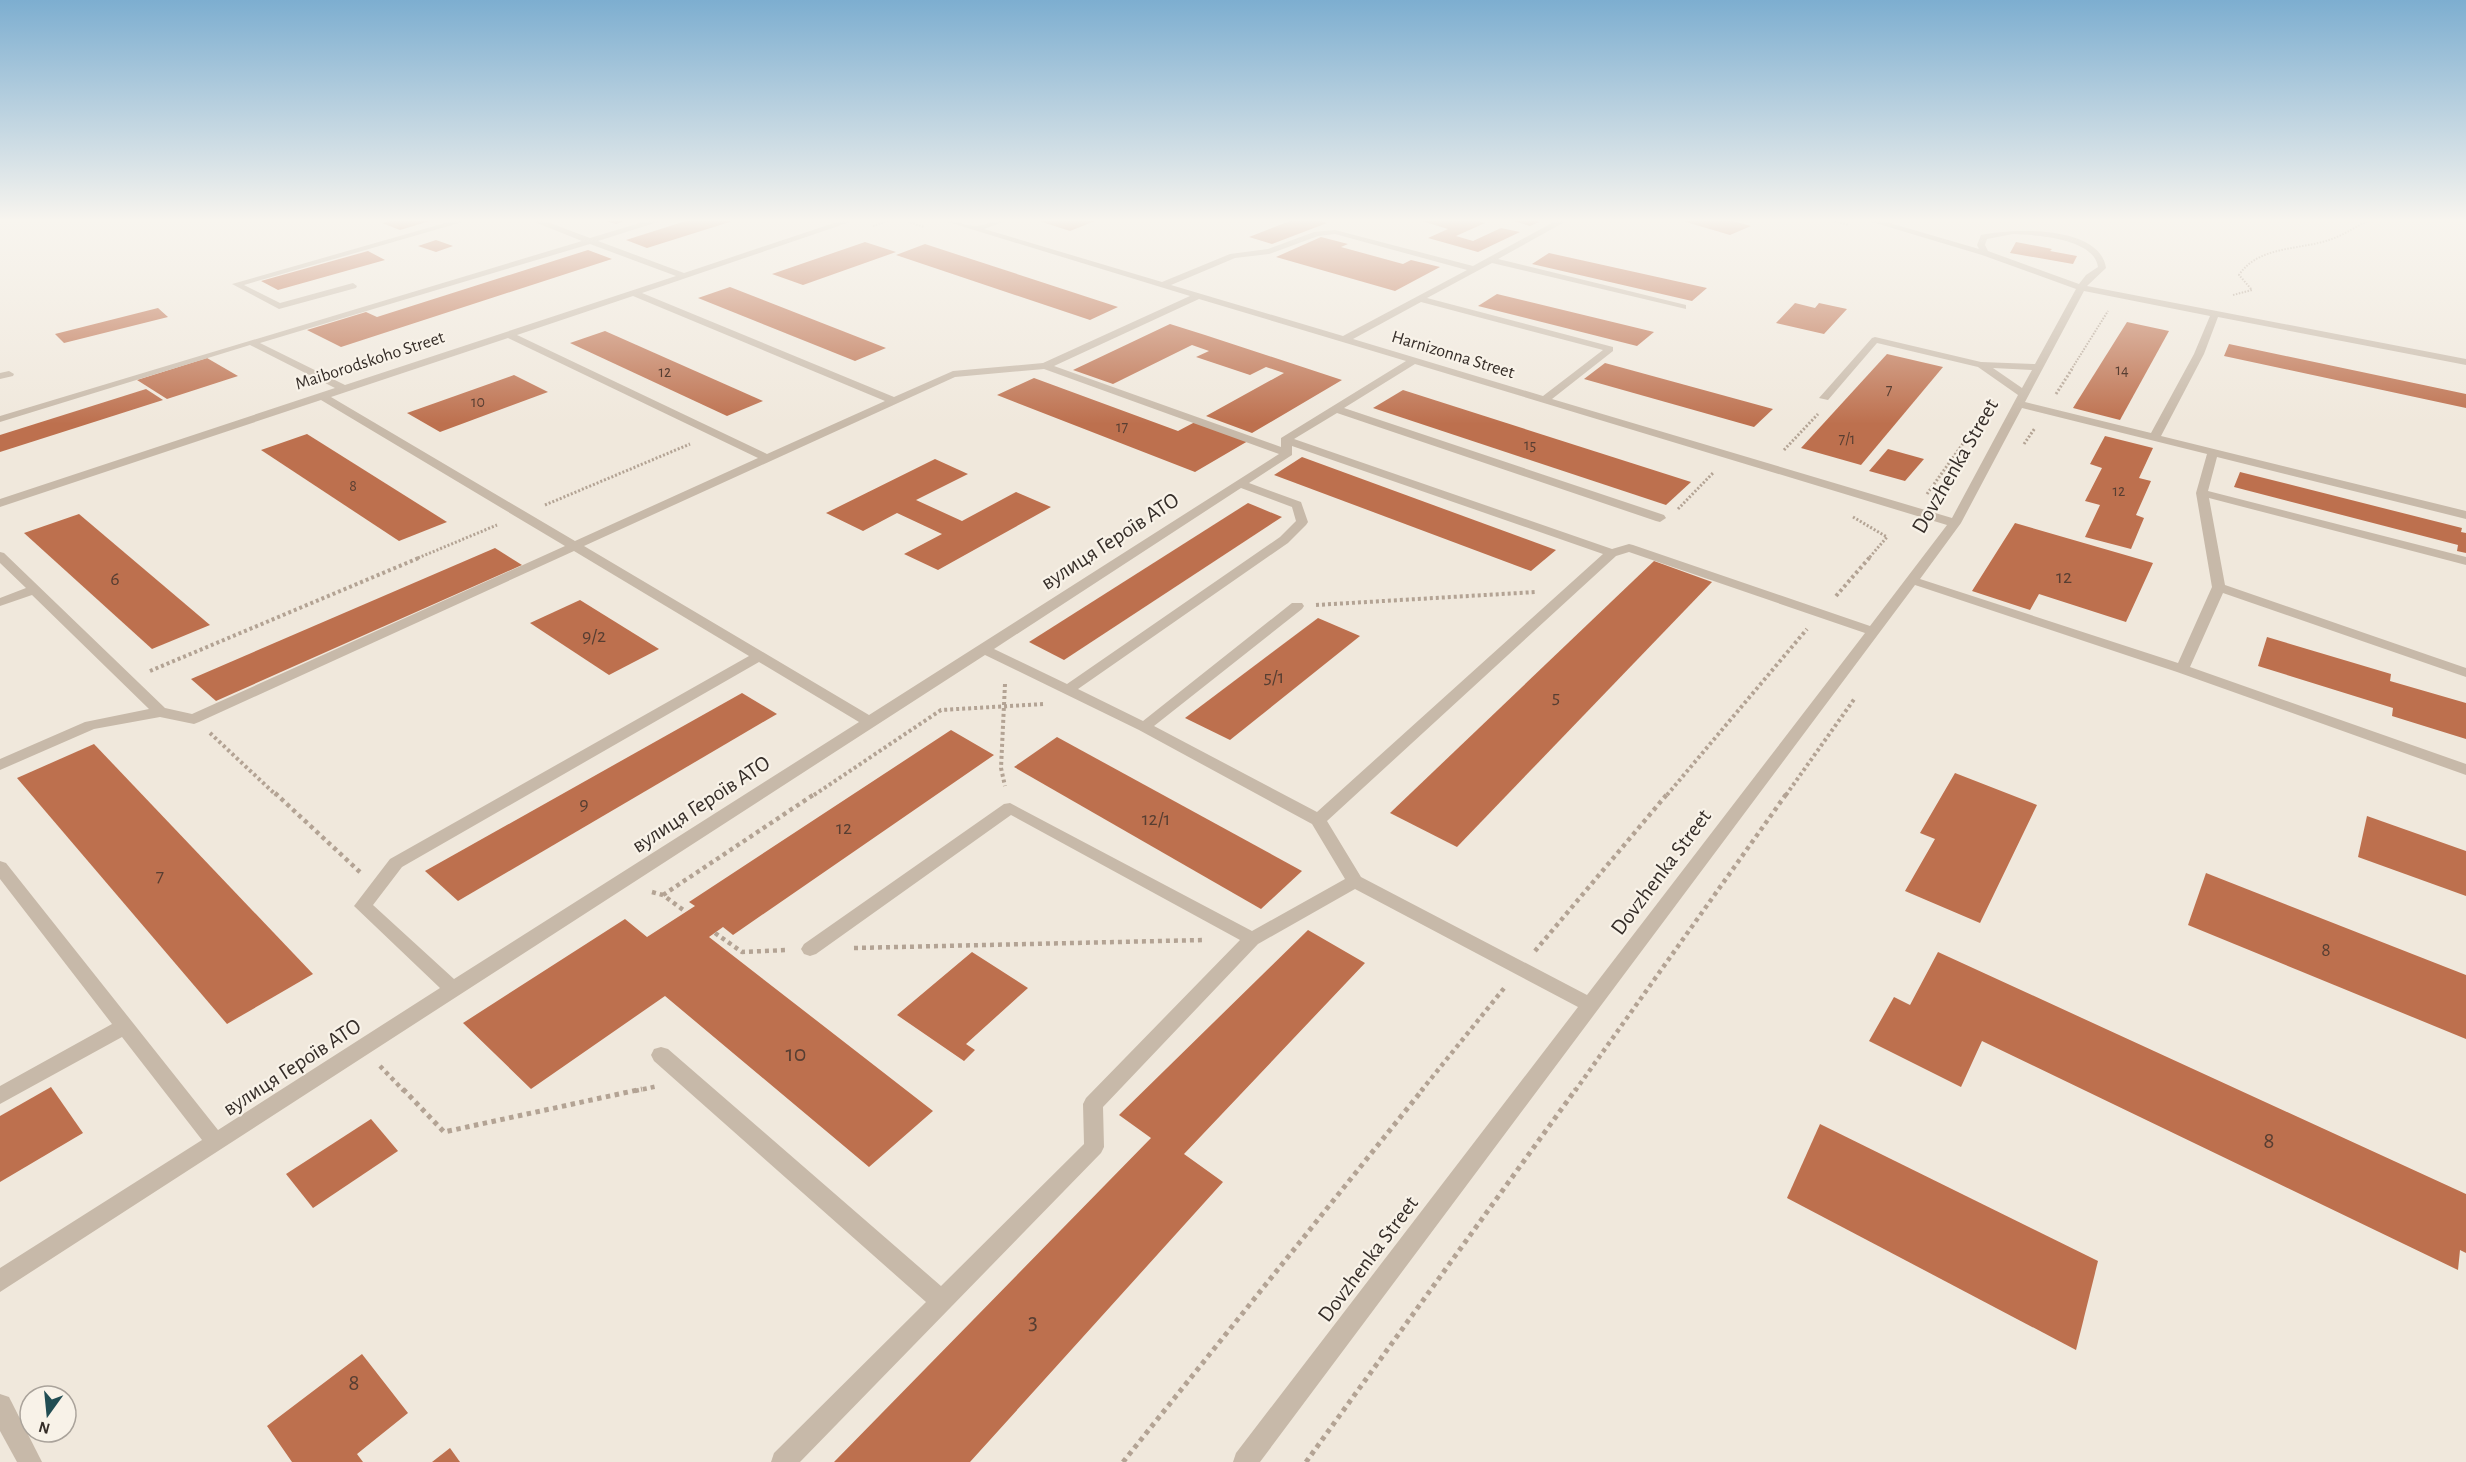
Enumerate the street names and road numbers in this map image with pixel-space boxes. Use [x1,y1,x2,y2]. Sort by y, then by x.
street label: Maiborodskoho Street [293,328,447,394]
street label: Harnizonna Street [1389,328,1517,382]
street label: Dovzhenka Street [1908,395,2002,537]
street label: вулиця Героїв АТО [1037,488,1183,594]
street label: вулиця Героїв АТО [628,751,774,857]
street label: Dovzhenka Street [1607,805,1715,939]
street label: вулиця Героїв АТО [219,1014,365,1120]
street label: Dovzhenka Street [1314,1192,1422,1326]

